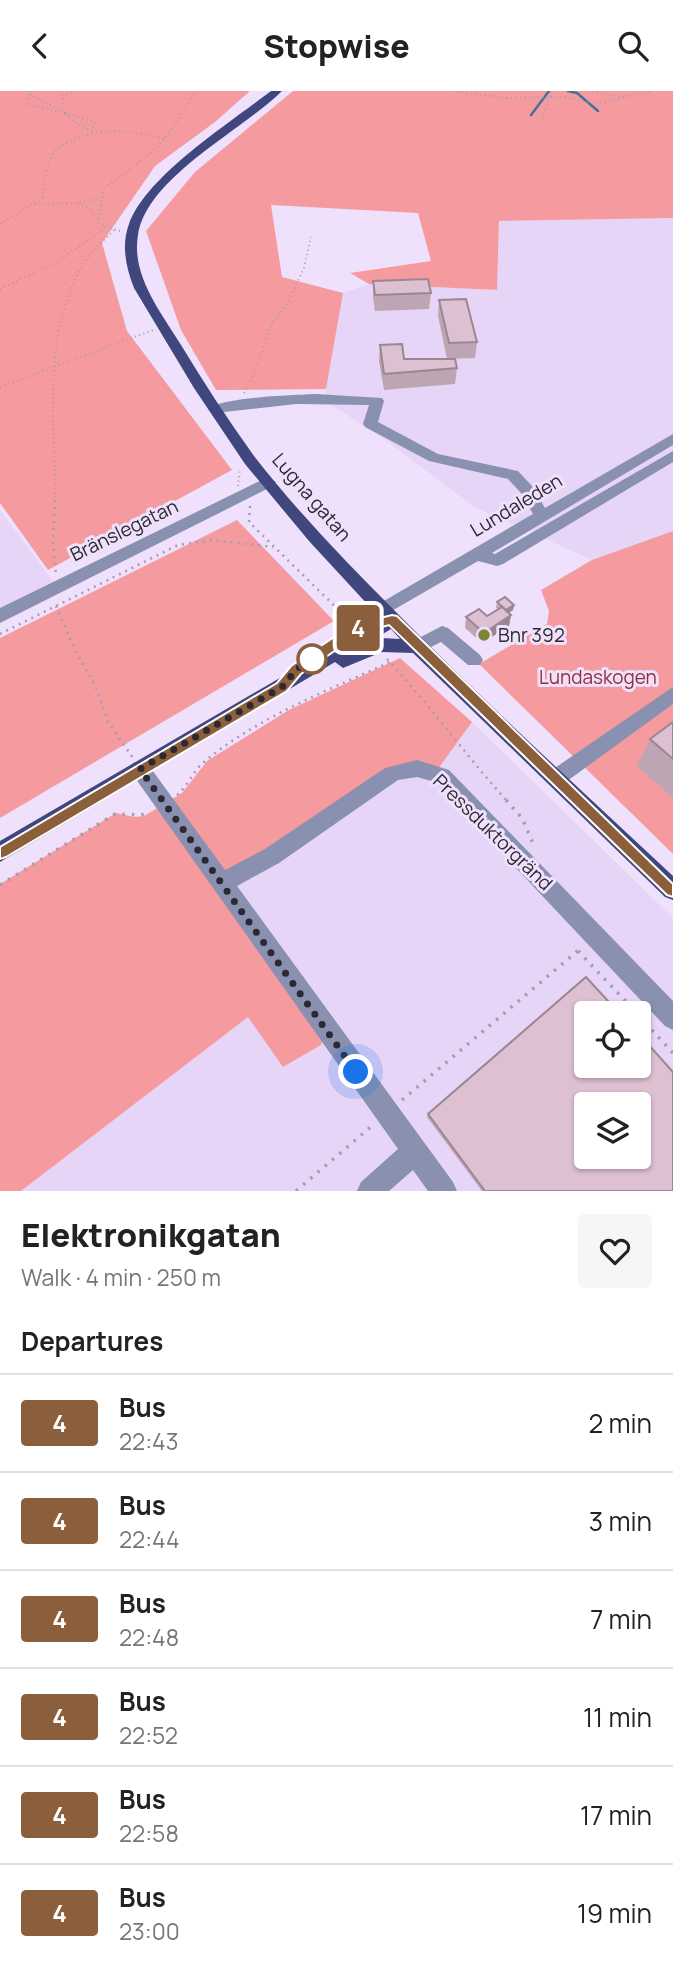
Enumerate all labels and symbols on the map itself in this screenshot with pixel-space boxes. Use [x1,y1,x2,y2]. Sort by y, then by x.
street label: Lugna gatan [266,447,358,547]
street label: Lundaleden [465,467,567,543]
street label: Bränslegatan [66,493,182,567]
line badge: 4 [335,605,381,651]
place label: Bnr 392 [498,622,565,648]
marker: Bnr 392 [476,627,492,643]
unlabelled marker [297,644,327,674]
park label: Lundaskogen [539,664,657,690]
street label: Pressduktorgränd [428,768,558,896]
your location [338,1054,373,1089]

